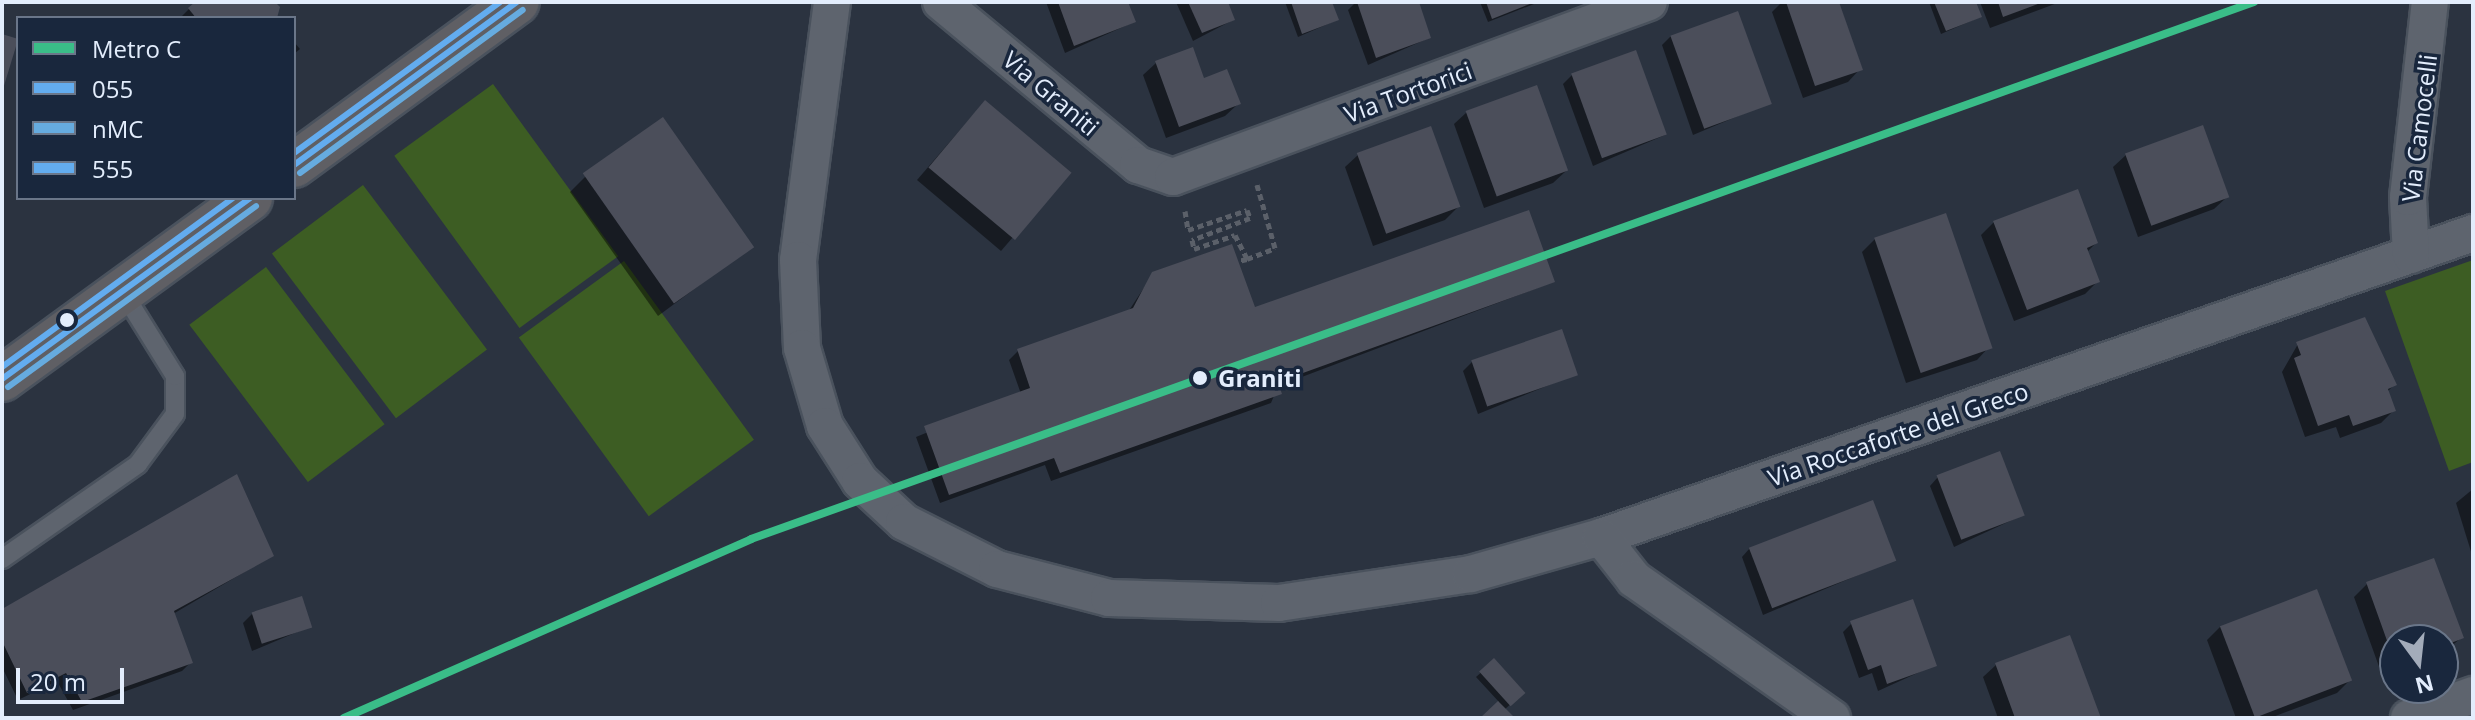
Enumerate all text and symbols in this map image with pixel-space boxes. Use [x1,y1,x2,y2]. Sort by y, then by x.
legend [16,16,296,200]
text: Metro C [92,32,181,65]
street label: Via Graniti [997,45,1105,141]
street label: Via Camocelli [2396,53,2442,203]
street label: Via Tortorici [1340,56,1476,128]
text: 055 [92,72,133,105]
text: nMC [92,112,143,145]
text: 555 [92,152,133,185]
unlabelled marker [59,312,75,328]
place label: Graniti [1218,364,1302,392]
marker: Graniti [1189,367,1211,389]
street label: Via Roccaforte del Greco [1764,376,2032,492]
north arrow [2379,624,2459,704]
scale bar [20,652,128,702]
text: 20 m [30,665,86,698]
text: N [2412,668,2437,702]

